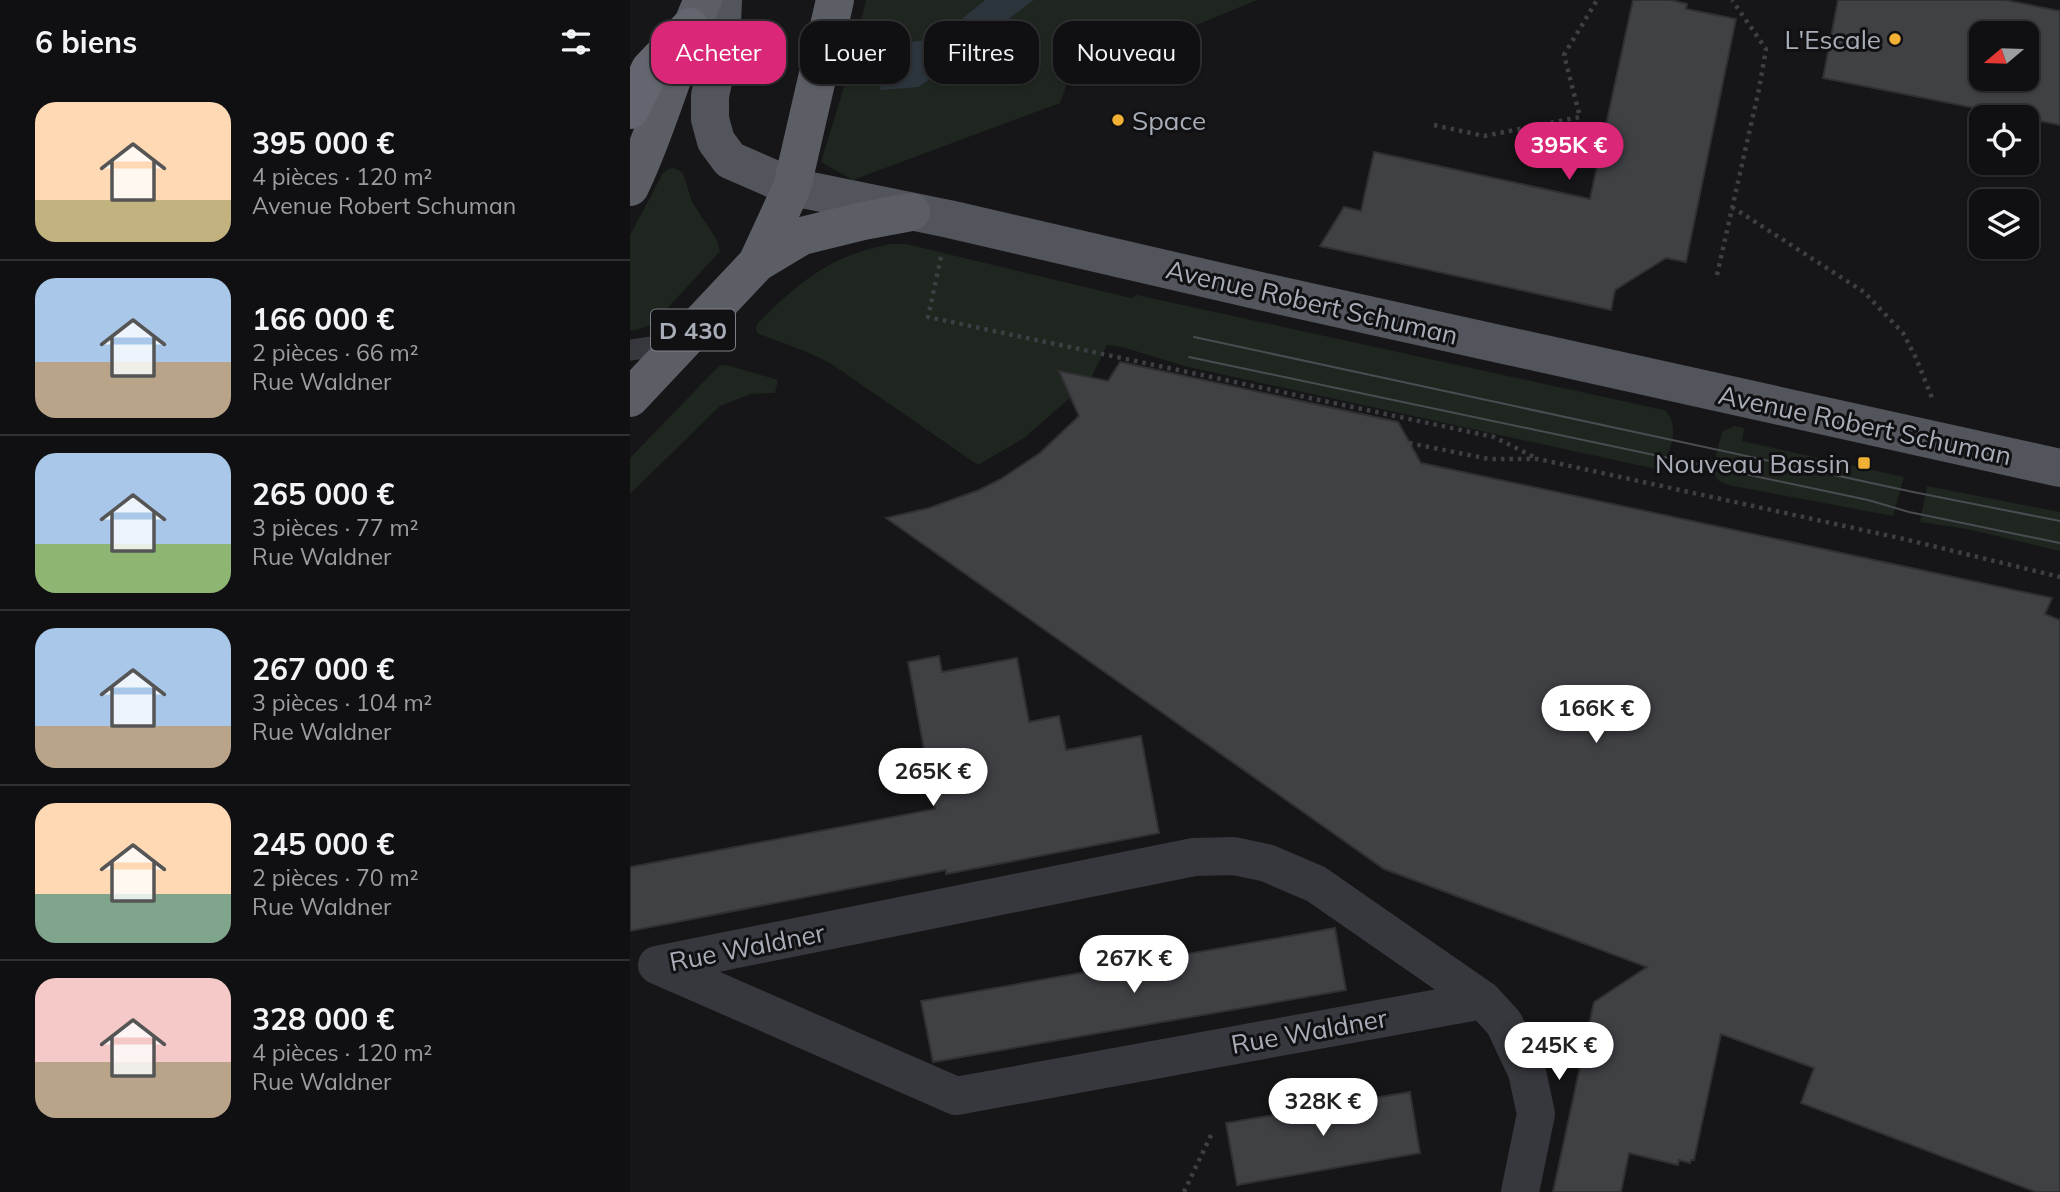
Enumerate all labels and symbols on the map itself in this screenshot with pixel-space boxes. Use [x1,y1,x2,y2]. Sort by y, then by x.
north arrow [1969,21,2039,91]
place label: L'Escale [1784,23,1881,56]
marker: L'Escale [1887,31,1903,47]
place label: Space [1132,104,1206,137]
marker: Space [1110,112,1126,128]
pin: 395K € [1512,122,1626,182]
street label: Avenue Robert Schuman [1163,252,1461,352]
road number: D 430 [651,310,735,351]
street label: Avenue Robert Schuman [1716,378,2014,472]
place label: Nouveau Bassin [1655,447,1850,480]
marker: Nouveau Bassin [1856,455,1872,471]
pin: 166K € [1539,686,1653,745]
pin: 265K € [876,748,990,808]
street label: Rue Waldner [667,916,828,978]
pin: 267K € [1077,936,1191,995]
street label: Rue Waldner [1229,1001,1390,1061]
pin: 245K € [1502,1023,1616,1082]
pin: 328K € [1266,1078,1380,1138]

